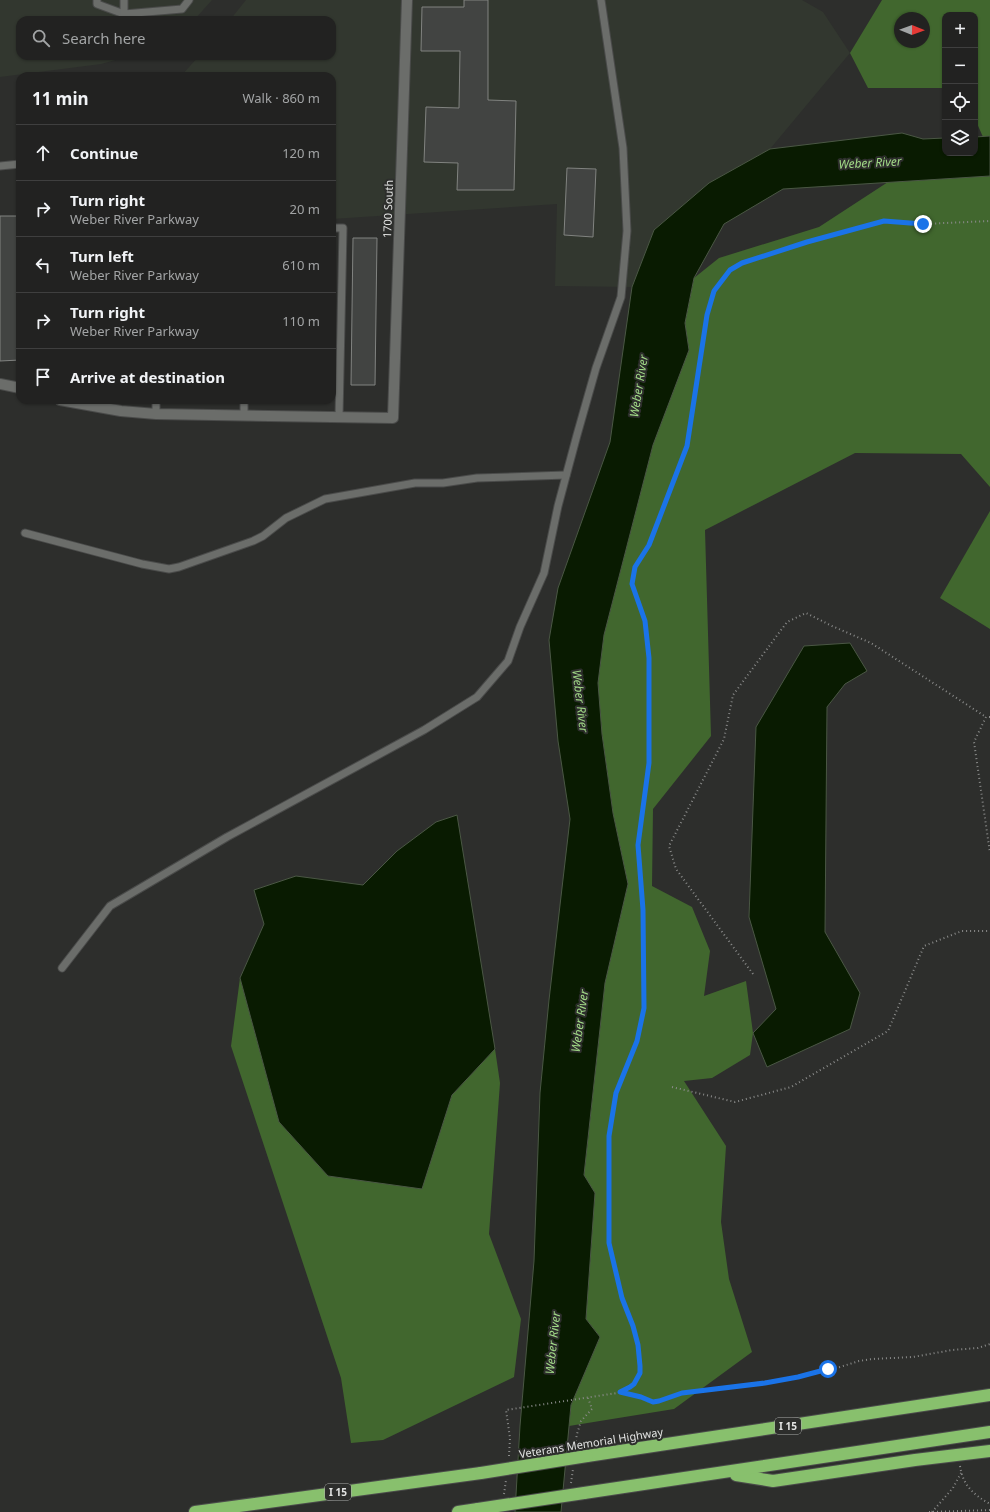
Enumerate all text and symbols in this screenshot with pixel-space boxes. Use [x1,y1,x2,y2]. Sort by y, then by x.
north arrow [894,12,930,48]
map controls [942,12,978,156]
button: + [942,12,978,48]
search box [16,16,336,60]
icon: search [30,27,52,49]
text: Search here [62,28,145,48]
button: − [942,48,978,84]
button: locate [942,84,978,120]
text: 11 min [32,87,89,110]
text: Walk · 860 m [242,89,320,107]
button: layers [942,120,978,156]
icon: ahead [32,142,54,164]
text: Continue [70,143,138,163]
text: 120 m [282,144,320,162]
water label: Weber River [838,152,903,173]
street label: 1700 South [379,180,396,238]
text: Turn right [70,190,145,210]
icon: right [32,198,54,220]
text: 20 m [290,200,320,218]
text: Weber River Parkway [70,210,199,228]
route end [914,215,932,233]
text: Turn left [70,246,134,266]
icon: left [32,254,54,276]
text: 610 m [282,256,320,274]
text: Weber River Parkway [70,266,199,284]
text: Turn right [70,302,145,322]
icon: right [32,310,54,332]
text: 110 m [282,312,320,330]
text: Weber River Parkway [70,322,199,340]
water label: Weber River [625,352,652,418]
icon: arrive [32,366,54,388]
text: Arrive at destination [70,367,225,387]
water label: Weber River [568,669,593,735]
water label: Weber River [567,987,592,1053]
water label: Weber River [541,1309,564,1375]
route start [819,1360,837,1378]
road number: I 15 [775,1418,801,1434]
street label: Veterans Memorial Highway [518,1424,664,1461]
road number: I 15 [325,1484,351,1500]

